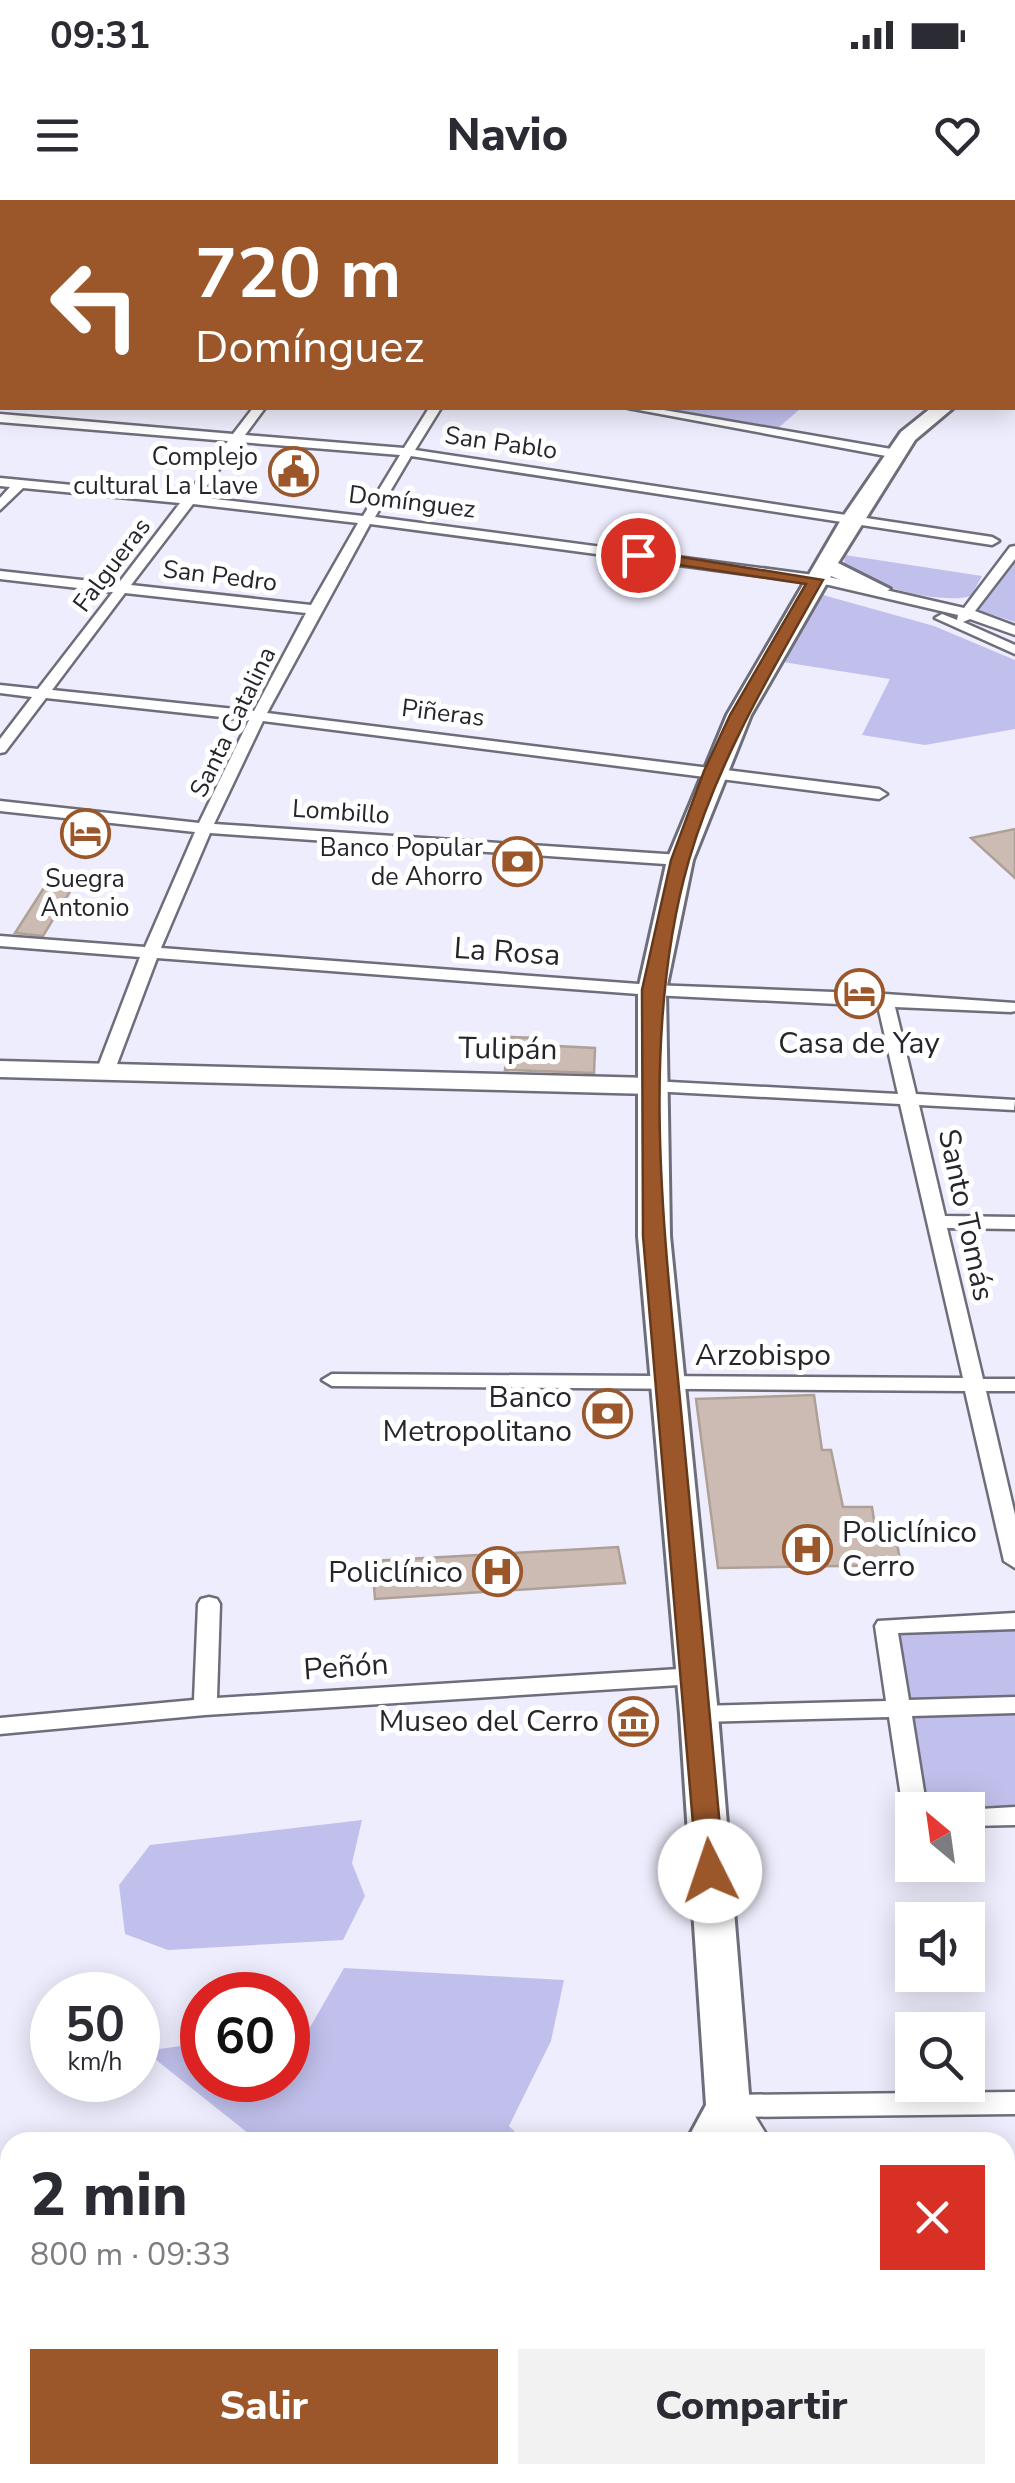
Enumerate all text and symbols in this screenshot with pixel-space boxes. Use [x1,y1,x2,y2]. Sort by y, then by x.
text: 09:31 [50,10,151,61]
text: Navio [447,105,568,166]
icon: menu [30,108,85,163]
icon: heart [930,108,985,163]
text: 720 m [195,226,401,322]
icon: left [30,240,160,370]
text: Domínguez [195,317,424,378]
street label: San Pablo [442,418,560,468]
place label: Complejo cultural La Llave [73,440,258,503]
public building icon: Complejo cultural La Llave [267,445,319,497]
street label: Domínguez [347,477,477,527]
street label: Falgueras [65,511,159,619]
pin [596,513,681,598]
icon: arrive [611,528,666,583]
street label: San Pedro [161,552,279,600]
street label: Santa Catalina [182,641,284,803]
street label: Piñeras [400,691,486,735]
street label: Lombillo [291,792,391,832]
hotel icon: Suegra Antonio [59,807,111,859]
place label: Banco Popular de Ahorro [320,831,483,894]
bank icon: Banco Popular de Ahorro [492,836,544,888]
place label: Suegra Antonio [41,862,129,925]
street label: La Rosa [452,928,562,976]
hotel icon: Casa de Yay [833,968,885,1020]
place label: Casa de Yay [778,1023,940,1064]
street label: Tulipán [458,1028,558,1070]
street label: Santo Tomás [928,1125,1004,1305]
street label: Arzobispo [695,1335,831,1376]
place label: Banco Metropolitano [383,1377,572,1452]
bank icon: Banco Metropolitano [581,1388,633,1440]
place label: Policlínico Cerro [842,1512,977,1587]
hospital icon: Policlínico Cerro [781,1523,833,1575]
hospital icon: Policlínico [472,1546,524,1598]
place label: Policlínico [328,1552,463,1593]
street label: Peñón [302,1644,390,1690]
museum icon: Museo del Cerro [608,1695,660,1747]
place label: Museo del Cerro [379,1701,599,1742]
north arrow [895,1792,985,1882]
map controls [895,1792,985,2102]
position arrow [658,1819,762,1923]
button: sound [895,1902,985,1992]
speed limit sign: 60 [180,1972,310,2102]
text: 50 [65,1990,125,2059]
button: search [895,2012,985,2102]
text: km/h [67,2045,123,2079]
text: 2 min [30,2154,188,2236]
button: close [880,2165,985,2270]
text: 800 m · 09:33 [30,2233,231,2276]
button: Salir [30,2349,498,2464]
button: Compartir [518,2349,985,2464]

